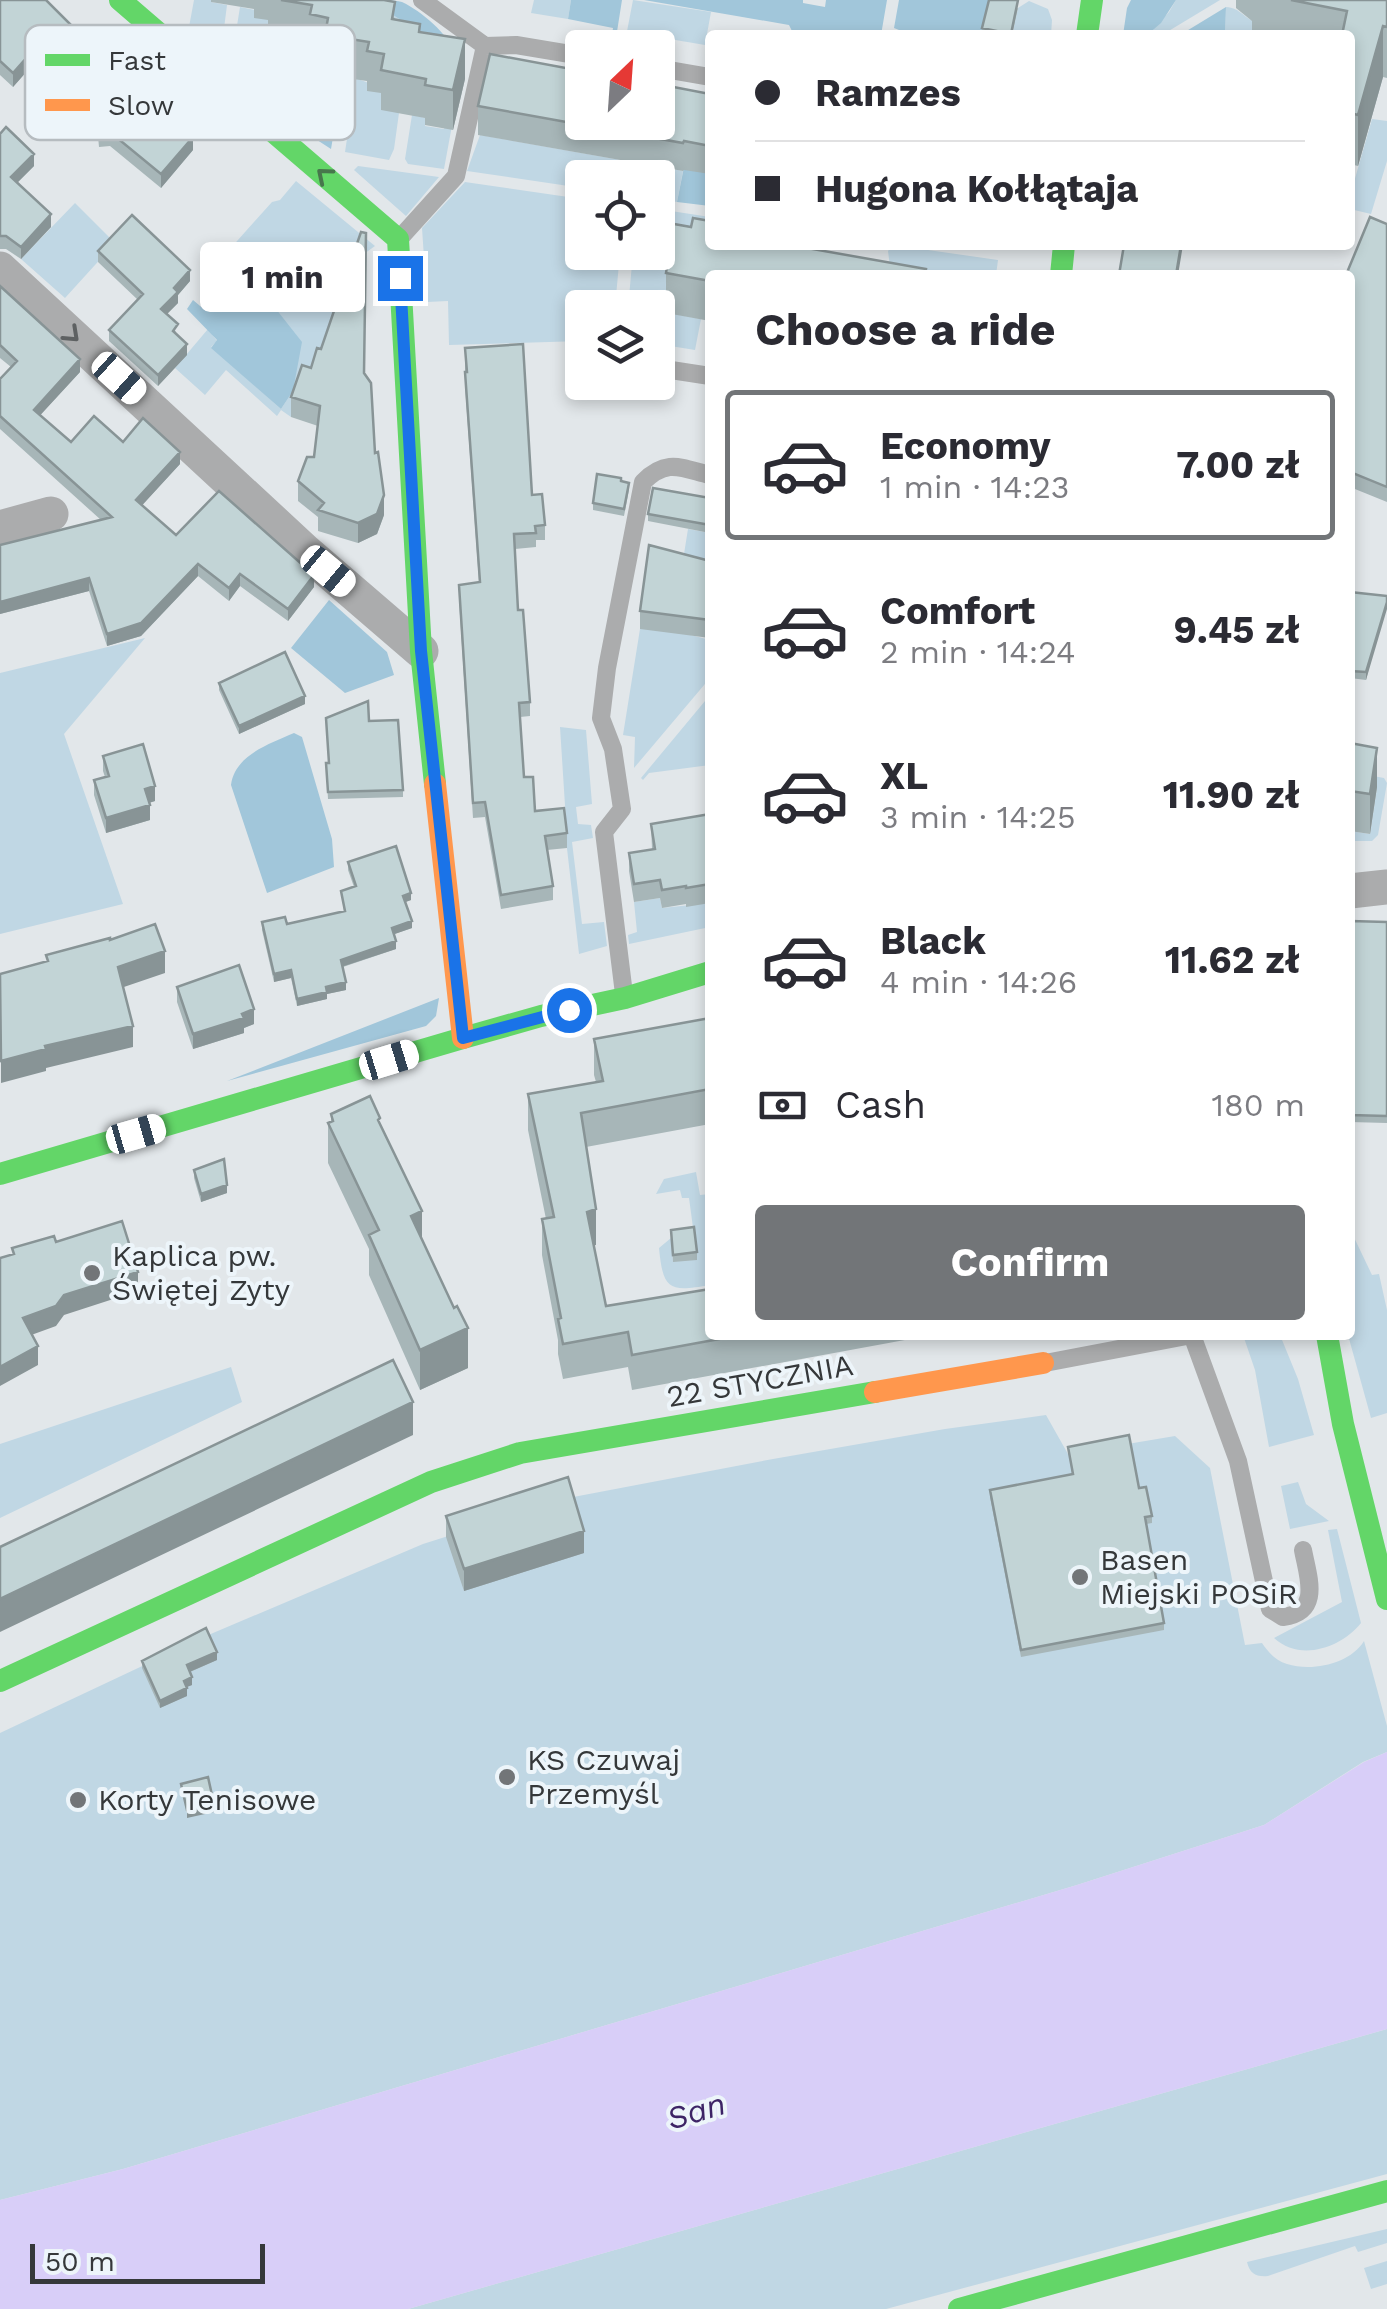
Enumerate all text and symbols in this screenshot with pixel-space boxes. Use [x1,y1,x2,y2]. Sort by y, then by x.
legend [25,25,355,140]
north arrow [565,30,675,140]
map controls [565,30,675,400]
text: Fast [108,44,166,77]
text: Ramzes [815,71,961,115]
text: Slow [108,89,174,122]
button: locate [565,160,675,270]
text: Hugona Kołłątaja [815,167,1138,211]
one-way arrow [318,169,336,187]
callout: 1 min [200,243,365,313]
route end [378,256,423,301]
text: 1 min [241,258,324,296]
button: layers [565,290,675,400]
text: Choose a ride [755,303,1055,356]
one-way arrow [60,323,78,341]
car [87,347,151,409]
icon: car [760,420,850,510]
text: Economy [880,424,1051,468]
text: 7.00 zł [1176,443,1300,487]
text: 1 min · 14:23 [880,468,1069,506]
car [295,540,361,602]
icon: car [760,585,850,675]
text: Comfort [880,589,1035,633]
text: 9.45 zł [1174,608,1300,652]
text: 2 min · 14:24 [880,633,1076,671]
icon: car [760,750,850,840]
text: XL [880,754,928,798]
text: 11.90 zł [1163,773,1300,817]
text: 3 min · 14:25 [880,798,1076,836]
icon: car [760,915,850,1005]
text: Black [880,919,986,963]
text: 11.62 zł [1165,938,1300,982]
text: 4 min · 14:26 [880,963,1077,1001]
route start [547,988,592,1033]
car [356,1037,422,1083]
icon: cash [755,1078,810,1133]
text: Cash [835,1083,926,1127]
text: 180 m [1211,1086,1305,1124]
car [103,1111,169,1157]
button: Confirm [755,1205,1305,1320]
place label: Kaplica pw. Świętej Zyty [112,1238,291,1307]
marker: Kaplica pw. Świętej Zyty [81,1262,103,1284]
street label: 22 STYCZNIA [664,1347,856,1414]
place label: Basen Miejski POSiR [1100,1542,1298,1611]
marker: Basen Miejski POSiR [1069,1566,1091,1588]
place label: KS Czuwaj Przemyśl [527,1742,680,1811]
marker: KS Czuwaj Przemyśl [496,1766,518,1788]
place label: Korty Tenisowe [98,1782,316,1817]
marker: Korty Tenisowe [67,1789,89,1811]
water label: San [662,2084,730,2138]
scale bar [30,2239,265,2284]
text: 50 m [45,2245,115,2278]

